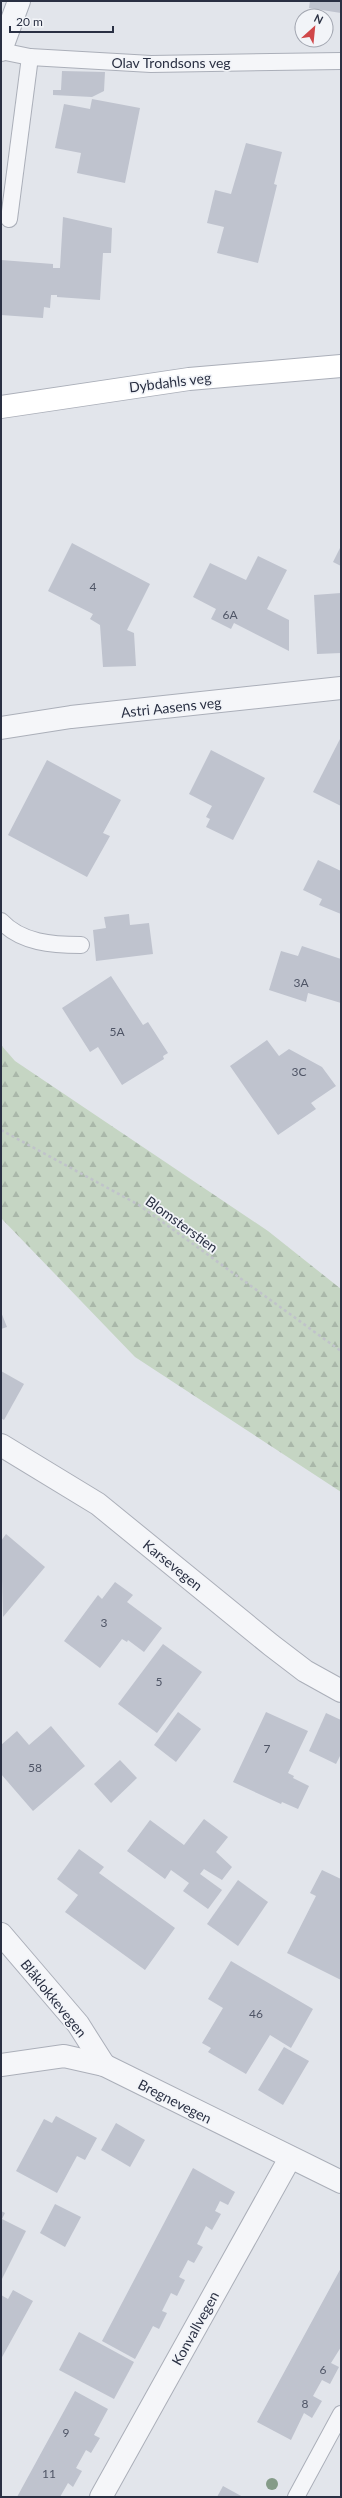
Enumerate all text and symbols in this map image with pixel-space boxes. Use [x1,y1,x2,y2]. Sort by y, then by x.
scale bar [10,8,113,34]
north arrow [294,8,334,48]
text: N [312,11,325,26]
text: 20 m [16,14,43,29]
street label: Olav Trondsons veg [111,54,231,71]
street label: Dybdahls veg [128,369,212,395]
house number: 4 [90,579,97,594]
house number: 6A [222,607,238,622]
street label: Astri Aasens veg [120,693,222,721]
house number: 3A [293,975,309,990]
house number: 5A [109,1024,125,1039]
house number: 3C [292,1064,306,1079]
street label: Blomsterstien [143,1192,221,1256]
street label: Karsevegen [140,1536,206,1594]
house number: 3 [101,1615,108,1630]
house number: 5 [156,1674,163,1689]
house number: 7 [264,1741,271,1756]
house number: 58 [28,1760,42,1775]
street label: Blåklokkevegen [17,1956,91,2040]
house number: 46 [249,2006,263,2021]
street label: Bregnevegen [135,2075,215,2127]
street label: Konvallvegen [168,2288,222,2368]
house number: 6 [320,2362,327,2377]
house number: 8 [302,2396,309,2411]
house number: 9 [63,2425,70,2440]
house number: 11 [42,2466,56,2481]

